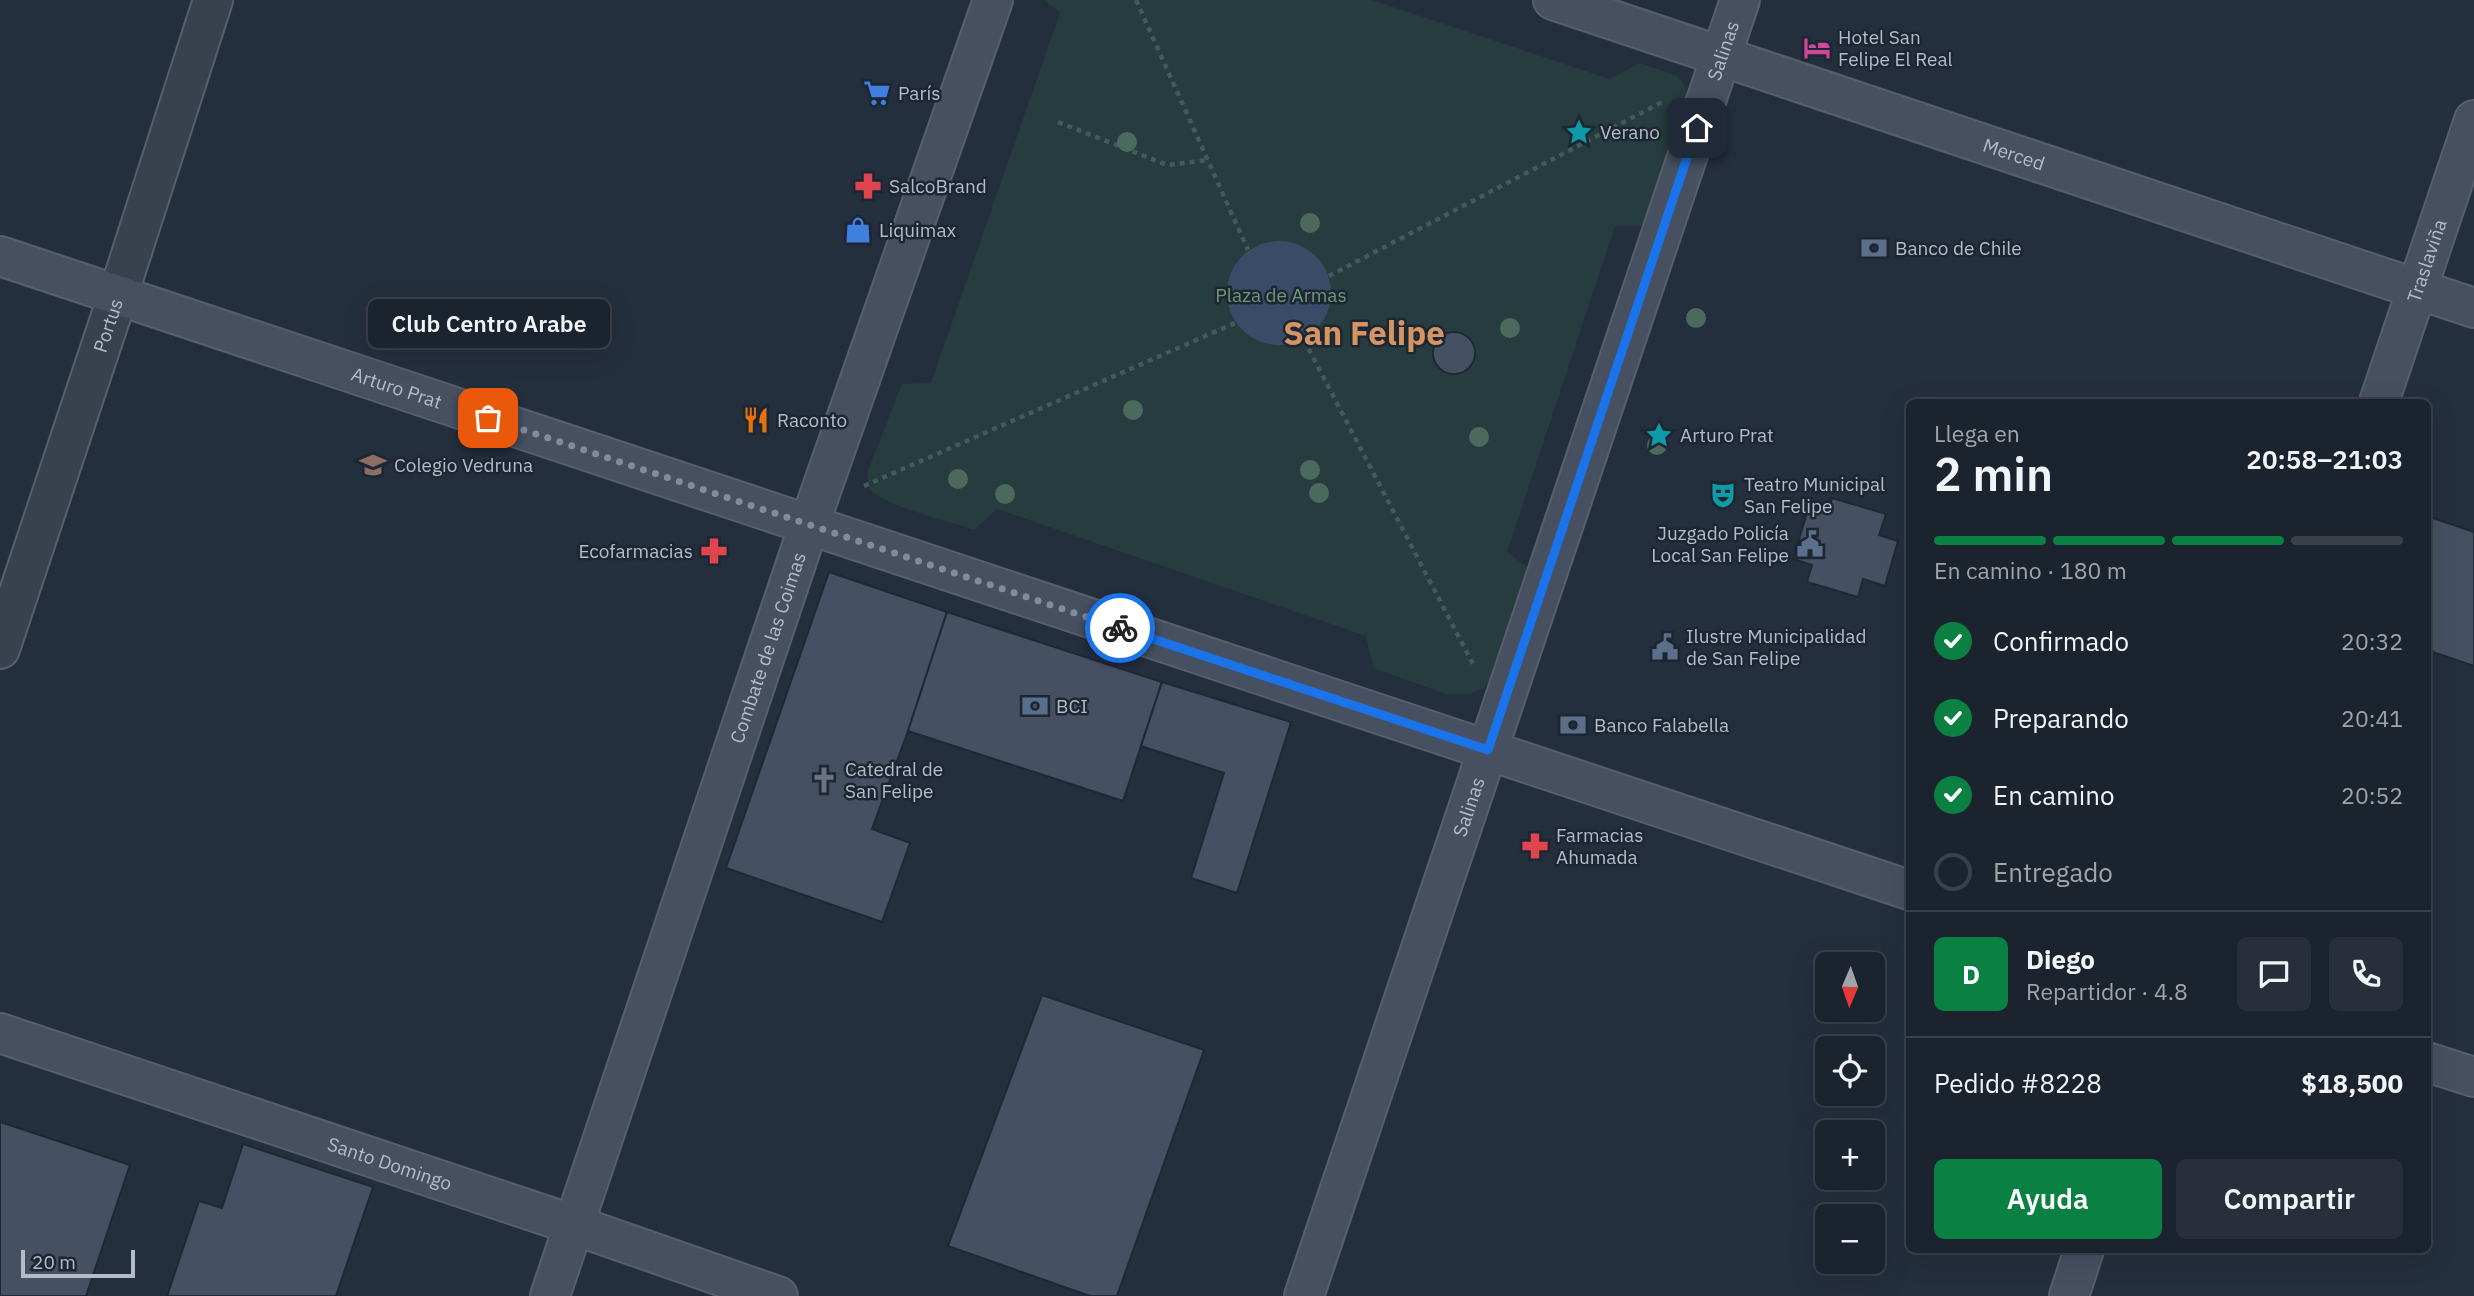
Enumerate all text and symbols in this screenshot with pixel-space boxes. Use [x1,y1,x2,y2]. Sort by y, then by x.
street label: Salinas [1702,18,1744,83]
place label: Hotel San Felipe El Real [1838,25,1953,71]
hotel icon: Hotel San Felipe El Real [1802,33,1832,63]
supermarket icon: París [862,78,892,108]
place label: París [898,81,940,105]
pin [1667,98,1727,158]
icon: home [1678,109,1716,147]
place icon: Verano [1564,117,1594,147]
place label: Verano [1600,120,1660,144]
street label: Merced [1980,133,2048,176]
pharmacy icon: SalcoBrand [853,171,883,201]
place label: SalcoBrand [889,174,987,198]
shop icon: Liquimax [843,215,873,245]
street label: Traslaviña [2401,216,2452,306]
place label: Liquimax [879,218,957,242]
bank icon: Banco de Chile [1859,233,1889,263]
place label: Banco de Chile [1895,236,2022,260]
park label: Plaza de Armas [1215,283,1347,307]
street label: Portus [88,295,128,356]
callout: Club Centro Arabe [367,299,609,348]
text: Club Centro Arabe [391,308,587,338]
district label: San Felipe [1283,311,1445,354]
street label: Arturo Prat [348,362,445,414]
pin [458,388,518,448]
icon: bag [469,399,507,437]
restaurant icon: Raconto [741,405,771,435]
place label: Raconto [777,408,847,432]
text: Llega en [1934,418,2020,448]
place icon: Arturo Prat [1644,420,1674,450]
place label: Arturo Prat [1680,423,1774,447]
text: 20:58–21:03 [2246,442,2403,476]
text: 2 min [1934,444,2053,504]
school or university icon: Colegio Vedruna [358,450,388,480]
place label: Colegio Vedruna [394,453,533,477]
place label: Teatro Municipal San Felipe [1744,472,1885,518]
theatre icon: Teatro Municipal San Felipe [1708,480,1738,510]
place label: Juzgado Policía Local San Felipe [1651,521,1789,567]
public building icon: Juzgado Policía Local San Felipe [1795,529,1825,559]
pharmacy icon: Ecofarmacias [699,536,729,566]
place label: Ecofarmacias [578,539,693,563]
street label: Combate de las Coimas [725,549,811,746]
text: En camino · 180 m [1934,555,2127,585]
courier [1085,593,1155,663]
icon: bike [1101,609,1139,647]
icon: check [1934,622,1972,660]
place label: Ilustre Municipalidad de San Felipe [1686,624,1866,670]
text: Confirmado [1993,624,2129,658]
text: 20:32 [2341,626,2403,656]
public building icon: Ilustre Municipalidad de San Felipe [1650,632,1680,662]
bank icon: BCI [1020,691,1050,721]
place label: BCI [1056,694,1088,718]
icon: check [1934,699,1972,737]
text: Preparando [1993,701,2129,735]
text: 20:41 [2341,703,2403,733]
bank icon: Banco Falabella [1558,710,1588,740]
place label: Banco Falabella [1594,713,1729,737]
place label: Catedral de San Felipe [845,757,943,803]
church icon: Catedral de San Felipe [809,765,839,795]
street label: Salinas [1447,774,1490,840]
icon: check [1934,776,1972,814]
text: En camino [1993,778,2115,812]
text: 20:52 [2341,780,2403,810]
place label: Farmacias Ahumada [1556,823,1643,869]
pharmacy icon: Farmacias Ahumada [1520,831,1550,861]
text: Entregado [1993,855,2113,889]
button: chat [2237,937,2311,1011]
button: phone [2329,937,2403,1011]
text: Diego [2026,942,2095,976]
north arrow [1815,952,1885,1022]
map controls [1815,952,1885,1274]
text: D [1962,957,1980,991]
text: Repartidor · 4.8 [2026,976,2188,1006]
button: locate [1815,1036,1885,1106]
text: Pedido #8228 [1934,1066,2102,1100]
text: $18,500 [2301,1066,2403,1100]
button: + [1815,1120,1885,1190]
street label: Santo Domingo [324,1131,455,1195]
button: Ayuda [1934,1159,2162,1239]
button: Compartir [2176,1159,2403,1239]
button: − [1815,1204,1885,1274]
scale bar [21,1247,135,1279]
text: 20 m [32,1250,76,1274]

